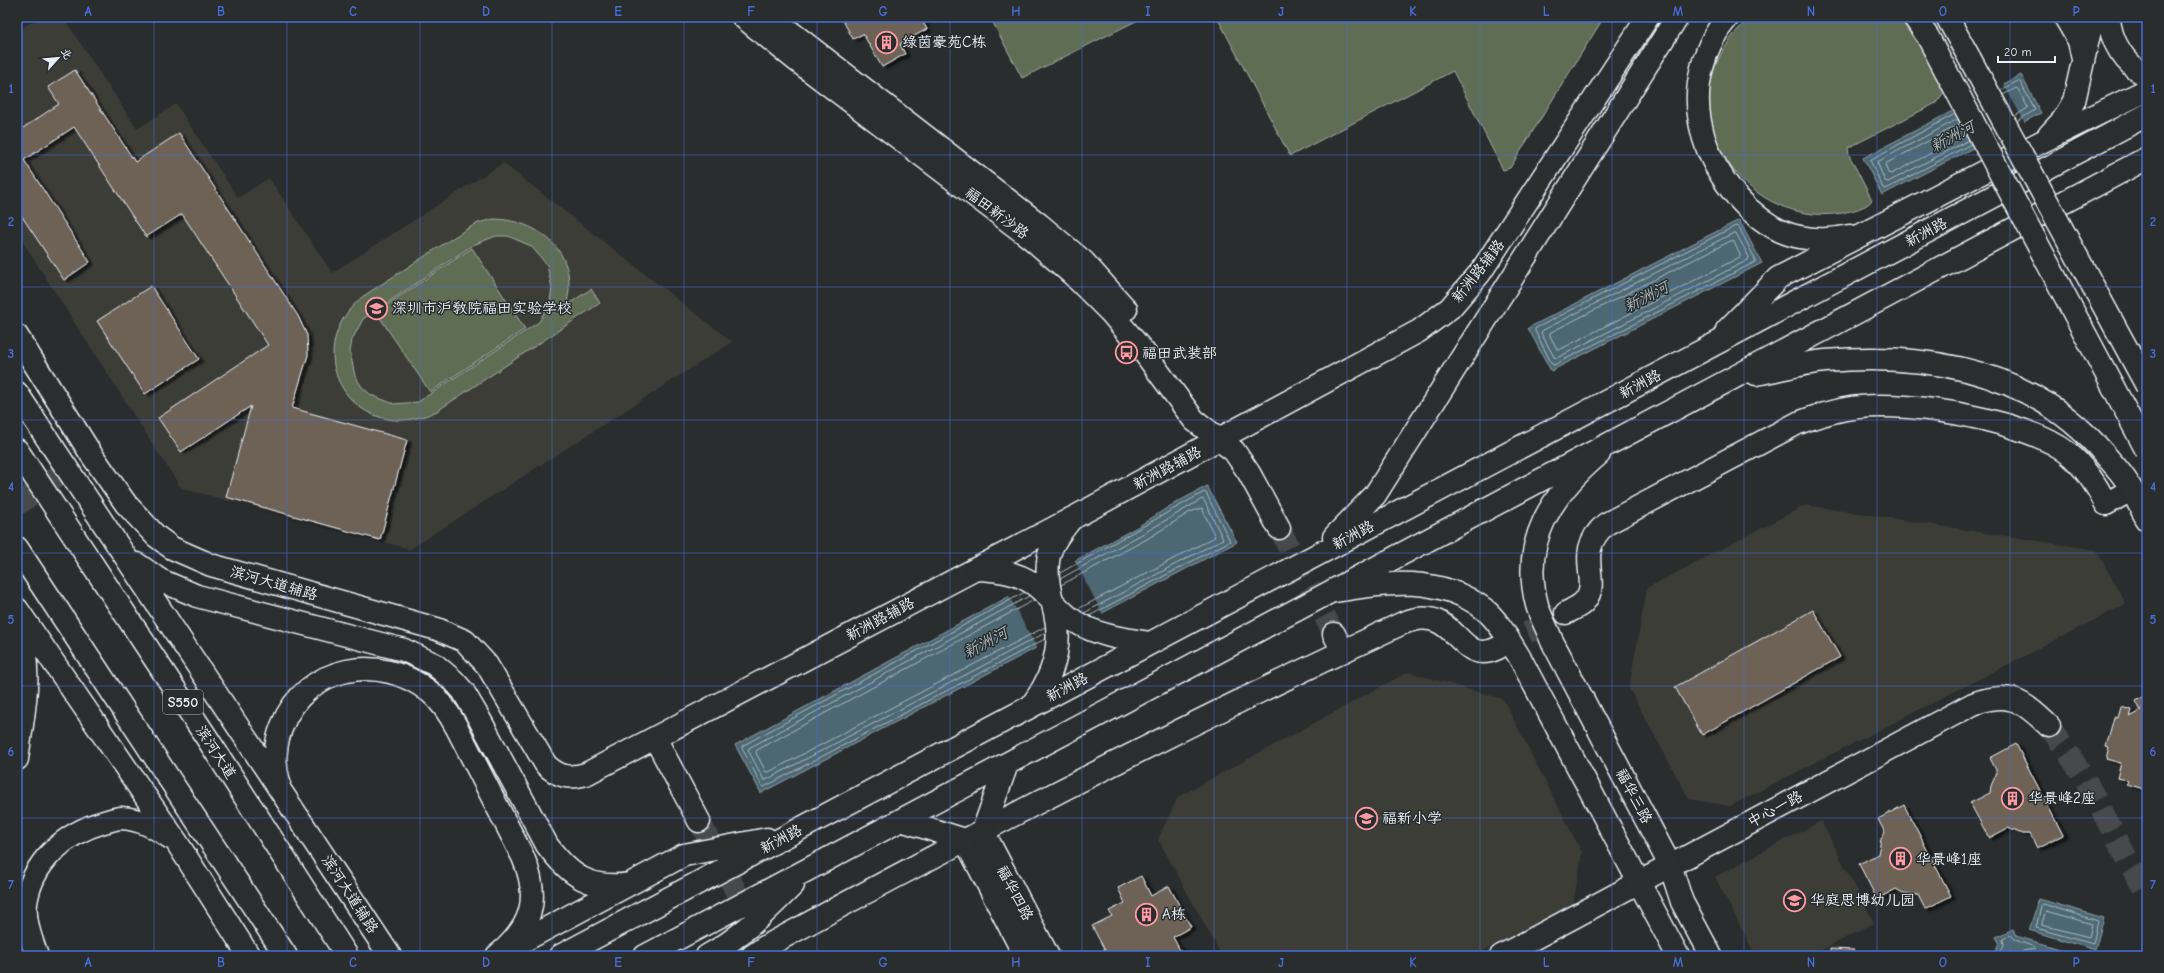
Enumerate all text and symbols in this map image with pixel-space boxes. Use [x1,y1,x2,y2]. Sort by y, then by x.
text: A [84,4,92,19]
text: B [217,4,225,19]
text: C [349,4,357,19]
text: D [482,4,490,19]
text: E [614,4,622,19]
text: F [747,4,755,19]
text: G [878,4,888,19]
text: H [1011,4,1021,19]
text: I [1145,4,1151,19]
text: J [1278,4,1284,19]
text: K [1409,4,1417,19]
text: L [1543,4,1550,19]
text: M [1673,4,1684,19]
text: N [1807,4,1815,19]
text: O [1939,4,1947,19]
text: P [2072,4,2080,19]
building icon: 绿茵豪苑C栋 [873,29,899,55]
place label: 绿茵豪苑C栋 [902,33,986,51]
north arrow [38,38,78,78]
scale bar [1998,38,2055,64]
text: 20 m [2004,45,2032,59]
text: 北 [58,46,75,62]
text: 1 [8,81,14,96]
text: 1 [2150,81,2156,96]
water label: 新洲河 [1927,116,1981,156]
street label: 福田新沙路 [962,183,1032,243]
street label: 新洲路 [1902,213,1950,251]
text: 2 [8,214,14,229]
text: 2 [2150,214,2156,229]
street label: 新洲路辅路 [1448,236,1508,306]
water label: 新洲河 [1621,277,1675,316]
school or university icon: 深圳市沪教院福田实验学校 [363,295,389,321]
place label: 深圳市沪教院福田实验学校 [392,299,572,317]
bus stop icon: 福田武装部 [1114,340,1140,366]
place label: 福田武装部 [1142,344,1217,362]
text: 3 [8,346,14,361]
text: 3 [2150,346,2156,361]
street label: 新洲路 [1616,365,1664,403]
street label: 新洲路辅路 [1130,442,1204,494]
text: 4 [8,479,14,494]
text: 4 [2150,479,2156,494]
street label: 新洲路 [1329,516,1377,554]
street label: 滨河大道辅路 [228,562,320,604]
street label: 新洲路辅路 [843,593,917,645]
text: 5 [8,612,15,627]
text: 5 [2150,612,2157,627]
water label: 新洲河 [960,622,1014,662]
street label: 新洲路 [1043,668,1091,706]
road number: S550 [163,690,203,714]
street label: 滨河大道 [192,722,240,782]
text: 6 [8,744,15,759]
text: 6 [2150,744,2157,759]
street label: 福华三路 [1612,765,1656,827]
building icon: 华景峰2座 [1999,785,2025,811]
street label: 中心一路 [1744,787,1806,831]
place label: 华景峰2座 [2028,789,2096,807]
school or university icon: 福新小学 [1353,805,1379,831]
place label: 福新小学 [1382,809,1442,827]
street label: 新洲路 [757,820,805,858]
building icon: 华景峰1座 [1887,846,1913,872]
place label: 华景峰1座 [1916,850,1982,868]
street label: 滨河大道辅路 [318,851,382,937]
street label: 福华四路 [993,862,1037,924]
text: 7 [8,877,14,892]
text: 7 [2150,877,2156,892]
school or university icon: 华庭思博幼儿园 [1781,887,1807,913]
place label: 华庭思博幼儿园 [1810,891,1915,909]
building icon: A栋 [1134,901,1160,927]
place label: A栋 [1162,905,1186,923]
text: A [84,955,92,970]
text: B [217,955,225,970]
text: C [349,955,357,970]
text: D [482,955,490,970]
text: E [614,955,622,970]
text: F [747,955,755,970]
text: G [878,955,888,970]
text: H [1011,955,1021,970]
text: I [1145,955,1151,970]
text: J [1278,955,1284,970]
text: K [1409,955,1417,970]
text: L [1543,955,1550,970]
text: M [1673,955,1684,970]
text: N [1807,955,1815,970]
text: O [1939,955,1947,970]
text: P [2072,955,2080,970]

